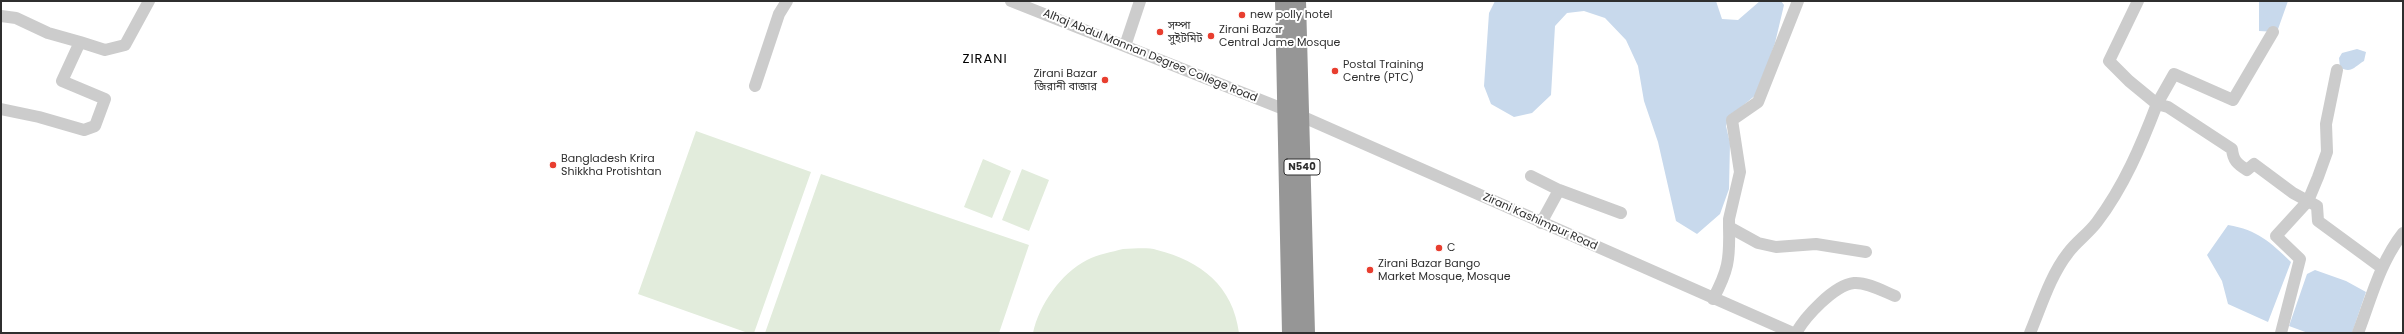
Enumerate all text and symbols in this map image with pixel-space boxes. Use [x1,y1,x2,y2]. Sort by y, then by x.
street label: Alhaj Abdul Mannan Degree College Road [1041,7,1259,105]
place label: new polly hotel [1250,8,1332,22]
marker: new polly hotel [1237,10,1247,20]
place label: সম্পা সুইটমিট [1168,19,1202,45]
place label: Zirani Bazar Central Jame Mosque [1219,23,1340,49]
marker: সম্পা সুইটমিট [1155,27,1165,37]
marker: Zirani Bazar Central Jame Mosque [1206,31,1216,41]
district label: ZIRANI [962,52,1008,68]
place label: Postal Training Centre (PTC) [1343,58,1424,84]
marker: Postal Training Centre (PTC) [1330,66,1340,76]
place label: Zirani Bazar জিরানী বাজার [1033,67,1097,93]
marker: Zirani Bazar জিরানী বাজার [1100,75,1110,85]
place label: Bangladesh Krira Shikkha Protishtan [561,152,661,178]
road number: N540 [1284,159,1320,175]
marker: Bangladesh Krira Shikkha Protishtan [548,160,558,170]
street label: Zirani Kashimpur Road [1481,191,1599,253]
place label: C [1447,241,1455,255]
marker: C [1434,243,1444,253]
place label: Zirani Bazar Bango Market Mosque, Mosque [1378,257,1511,283]
marker: Zirani Bazar Bango Market Mosque, Mosque [1365,265,1375,275]

